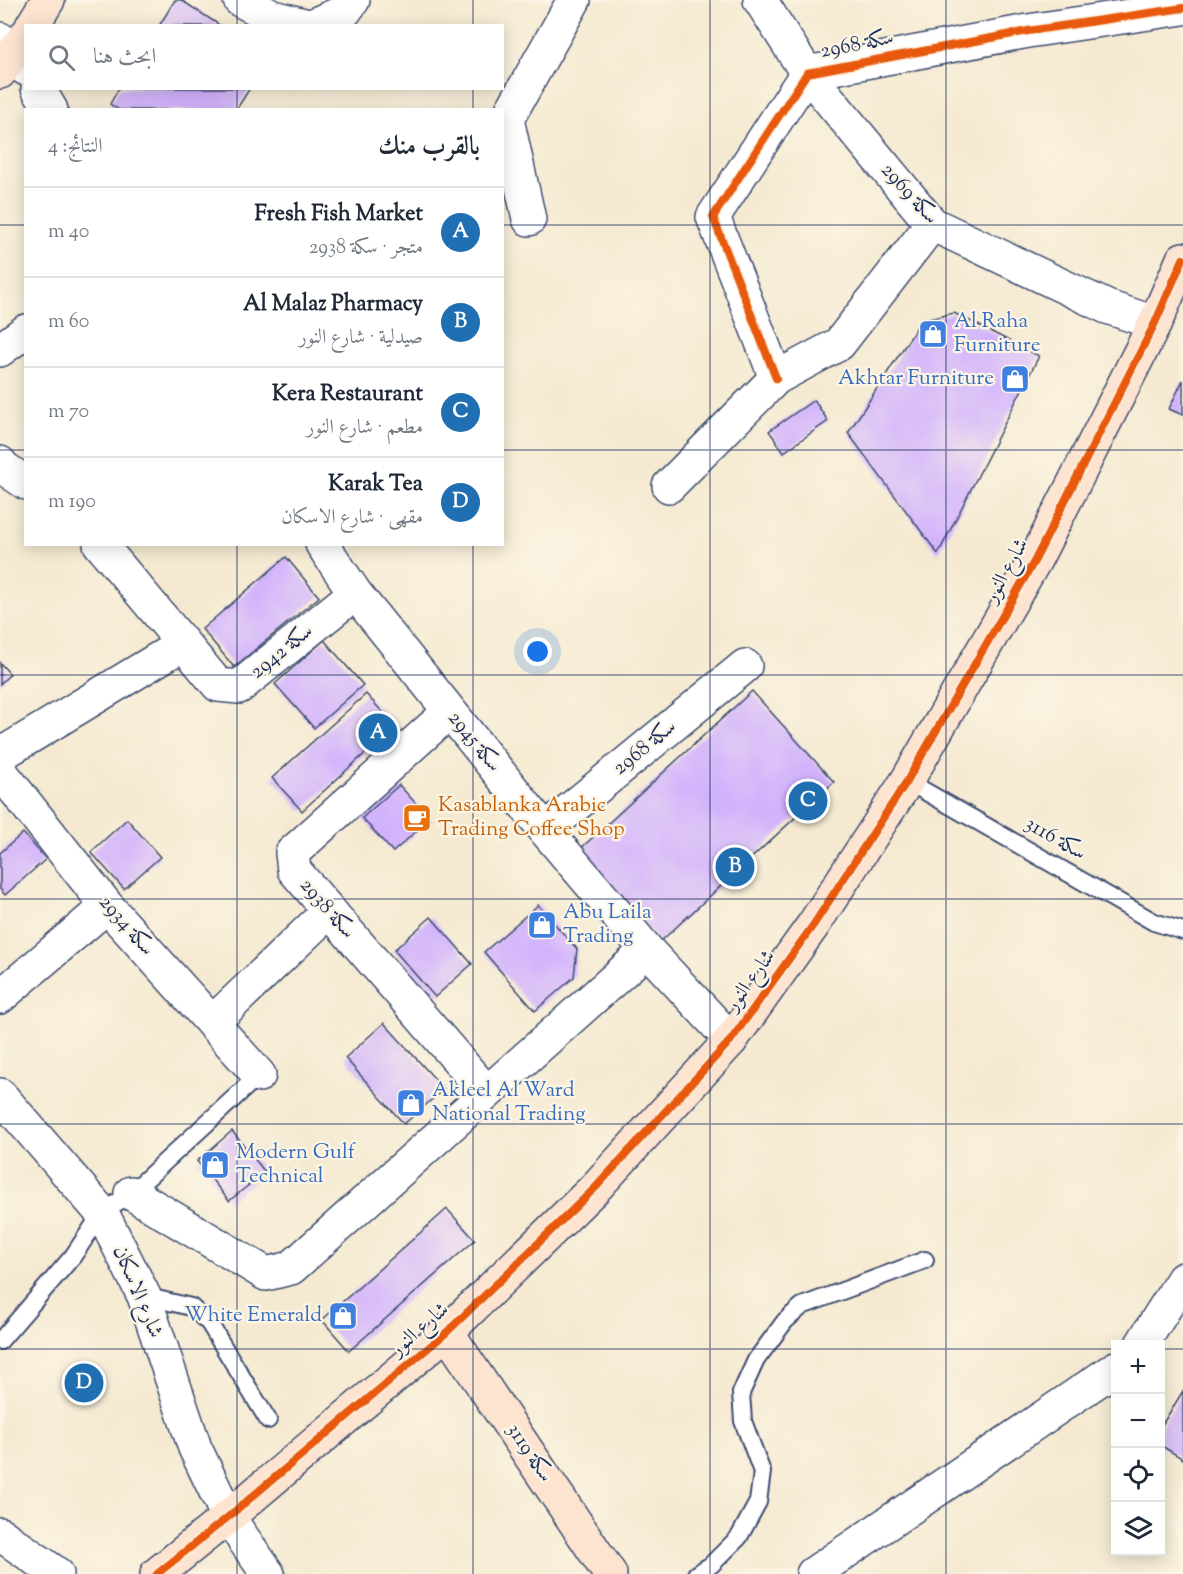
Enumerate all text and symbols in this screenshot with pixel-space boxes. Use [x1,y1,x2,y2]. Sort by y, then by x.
street label: سكة 2968 [818,23,896,67]
search box [24,24,504,90]
icon: search [45,41,78,74]
text: ابحث هنا [93,42,156,74]
text: بالقرب منك [378,129,480,166]
text: النتائج: 4 [48,133,103,162]
street label: سكة 2969 [873,157,945,231]
text: Fresh Fish Market [255,199,423,231]
text: 40 m [48,218,89,247]
text: A [452,218,469,247]
text: متجر · سكة 2938 [309,234,423,263]
text: Al Malaz Pharmacy [243,289,423,321]
place label: Al Raha Furniture [954,307,1041,361]
text: 60 m [48,308,89,337]
text: B [454,308,467,337]
shop icon: Al Raha Furniture [917,318,949,350]
text: صيدلية · شارع النور [299,324,423,353]
shop icon: Akhtar Furniture [999,363,1031,395]
place label: Akhtar Furniture [838,364,994,394]
text: Kera Restaurant [272,379,423,411]
text: 70 m [48,398,89,427]
text: C [452,398,469,427]
text: مطعم · شارع النور [306,414,423,443]
text: Karak Tea [328,469,423,501]
text: 190 m [48,488,96,517]
text: D [453,488,468,517]
text: مقهى · شارع الاسكان [281,504,423,533]
street label: شارع النور [976,533,1038,611]
street label: سكة 2942 [244,617,320,687]
your location [523,637,552,666]
street label: سكة 2945 [440,705,508,779]
pin: A [358,710,398,756]
street label: سكة 2968 [607,713,683,783]
pin: C [788,778,828,824]
place label: Kasablanka Arabic Trading Coffee Shop [438,791,625,845]
cafe icon: Kasablanka Arabic Trading Coffee Shop [401,802,433,834]
street label: سكة 3116 [1019,809,1091,869]
pin: B [716,844,754,890]
street label: سكة 2938 [292,872,362,946]
street label: سكة 2934 [91,889,161,963]
place label: Abu Laila Trading [563,898,652,952]
shop icon: Abu Laila Trading [526,909,558,941]
street label: شارع النور [717,944,784,1020]
place label: Akleel Al Ward National Trading [432,1076,586,1130]
shop icon: Akleel Al Ward National Trading [395,1087,427,1119]
place label: Modern Gulf Technical [236,1138,357,1192]
shop icon: Modern Gulf Technical [199,1149,231,1181]
street label: شارع الاسكان [103,1241,170,1343]
street label: شارع النور [382,1296,457,1366]
shop icon: White Emerald [327,1300,359,1332]
place label: White Emerald [184,1301,322,1331]
map controls [1111,1340,1165,1556]
button: + [1111,1340,1165,1394]
pin: D [64,1360,104,1406]
button: − [1111,1394,1165,1448]
street label: سكة 3119 [498,1417,560,1489]
button: locate [1111,1448,1165,1502]
button: layers [1111,1502,1165,1556]

